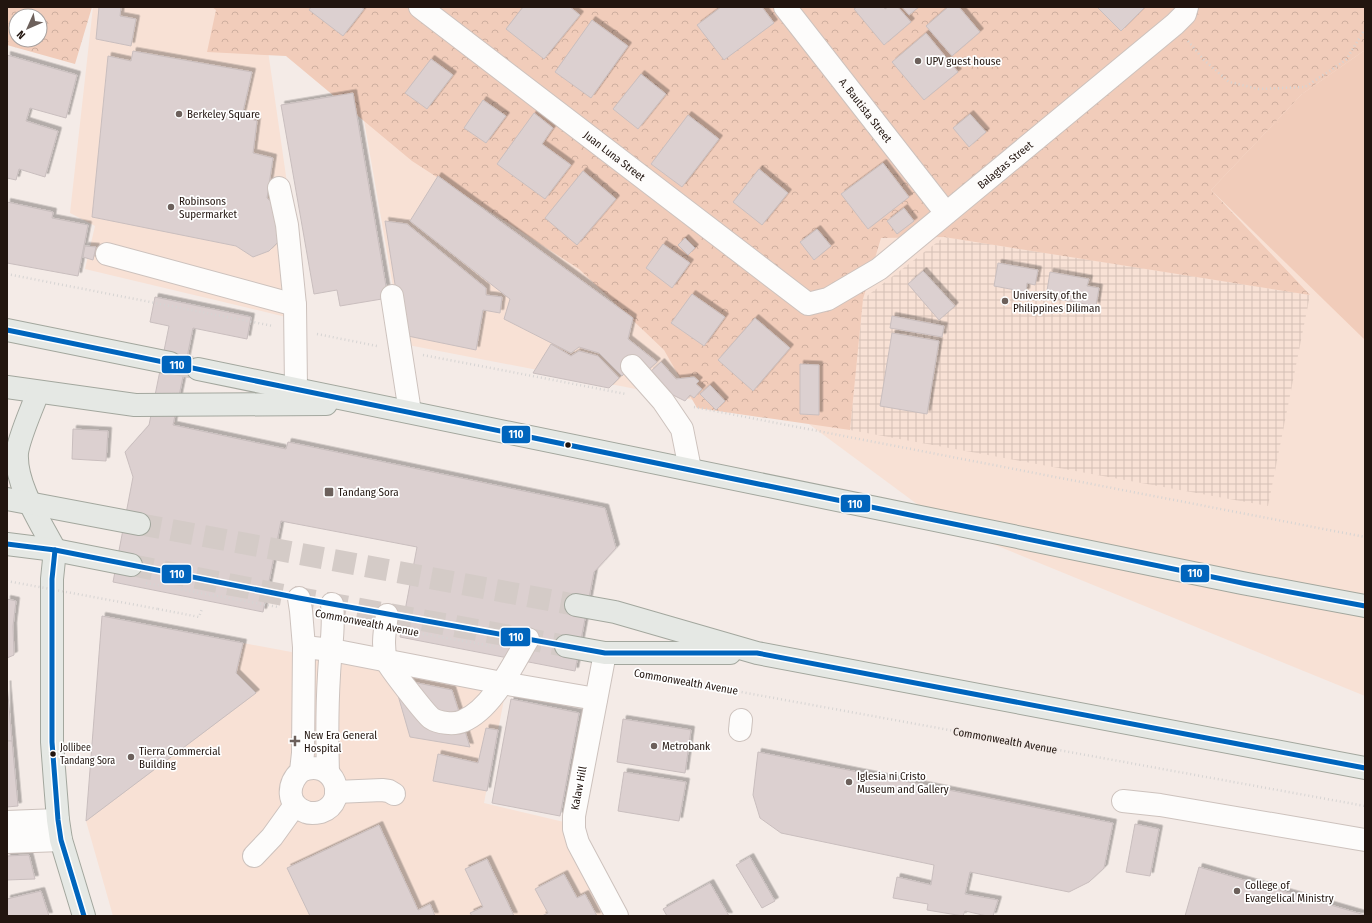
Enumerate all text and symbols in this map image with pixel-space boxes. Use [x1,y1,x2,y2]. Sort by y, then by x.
north arrow [8,8,48,48]
text: N [14,28,28,42]
place label: UPV guest house [926,55,1001,68]
marker: UPV guest house [913,56,923,66]
street label: A. Bautista Street [837,76,895,145]
place label: Berkeley Square [187,108,260,121]
marker: Berkeley Square [174,109,184,119]
street label: Juan Luna Street [581,128,648,184]
street label: Balagtas Street [975,138,1036,191]
place label: Robinsons Supermarket [179,195,237,221]
marker: Robinsons Supermarket [166,202,176,212]
place label: University of the Philippines Diliman [1013,289,1100,315]
marker: University of the Philippines Diliman [1000,296,1010,306]
line badge: 110 [161,355,192,374]
text: 110 [169,359,185,372]
line badge: 110 [501,425,531,444]
text: 110 [508,428,524,441]
unlabelled marker [563,440,573,450]
marker: Tandang Sora [323,486,335,498]
place label: Tandang Sora [338,486,399,499]
line badge: 110 [840,494,871,513]
text: 110 [847,498,863,511]
line badge: 110 [161,564,192,584]
line badge: 110 [1180,564,1210,583]
text: 110 [1187,567,1203,580]
text: 110 [169,568,185,581]
street label: Commonwealth Avenue [314,607,420,639]
line badge: 110 [500,627,531,647]
text: 110 [508,631,524,644]
street label: Commonwealth Avenue [633,666,739,698]
street label: Commonwealth Avenue [952,724,1058,756]
place label: New Era General Hospital [304,729,377,755]
marker: New Era General Hospital [289,735,301,747]
place label: Metrobank [662,740,711,753]
marker: Metrobank [649,741,659,751]
place label: Jollibee Tandang Sora [60,742,115,767]
place label: Tierra Commercial Building [139,745,220,771]
marker: Jollibee Tandang Sora [48,749,58,759]
marker: Tierra Commercial Building [126,752,136,762]
street label: Kalaw Hill [568,765,590,811]
place label: Iglesia ni Cristo Museum and Gallery [857,770,949,796]
marker: Iglesia ni Cristo Museum and Gallery [844,777,854,787]
place label: College of Evangelical Ministry [1245,879,1334,905]
marker: College of Evangelical Ministry [1232,886,1242,896]

